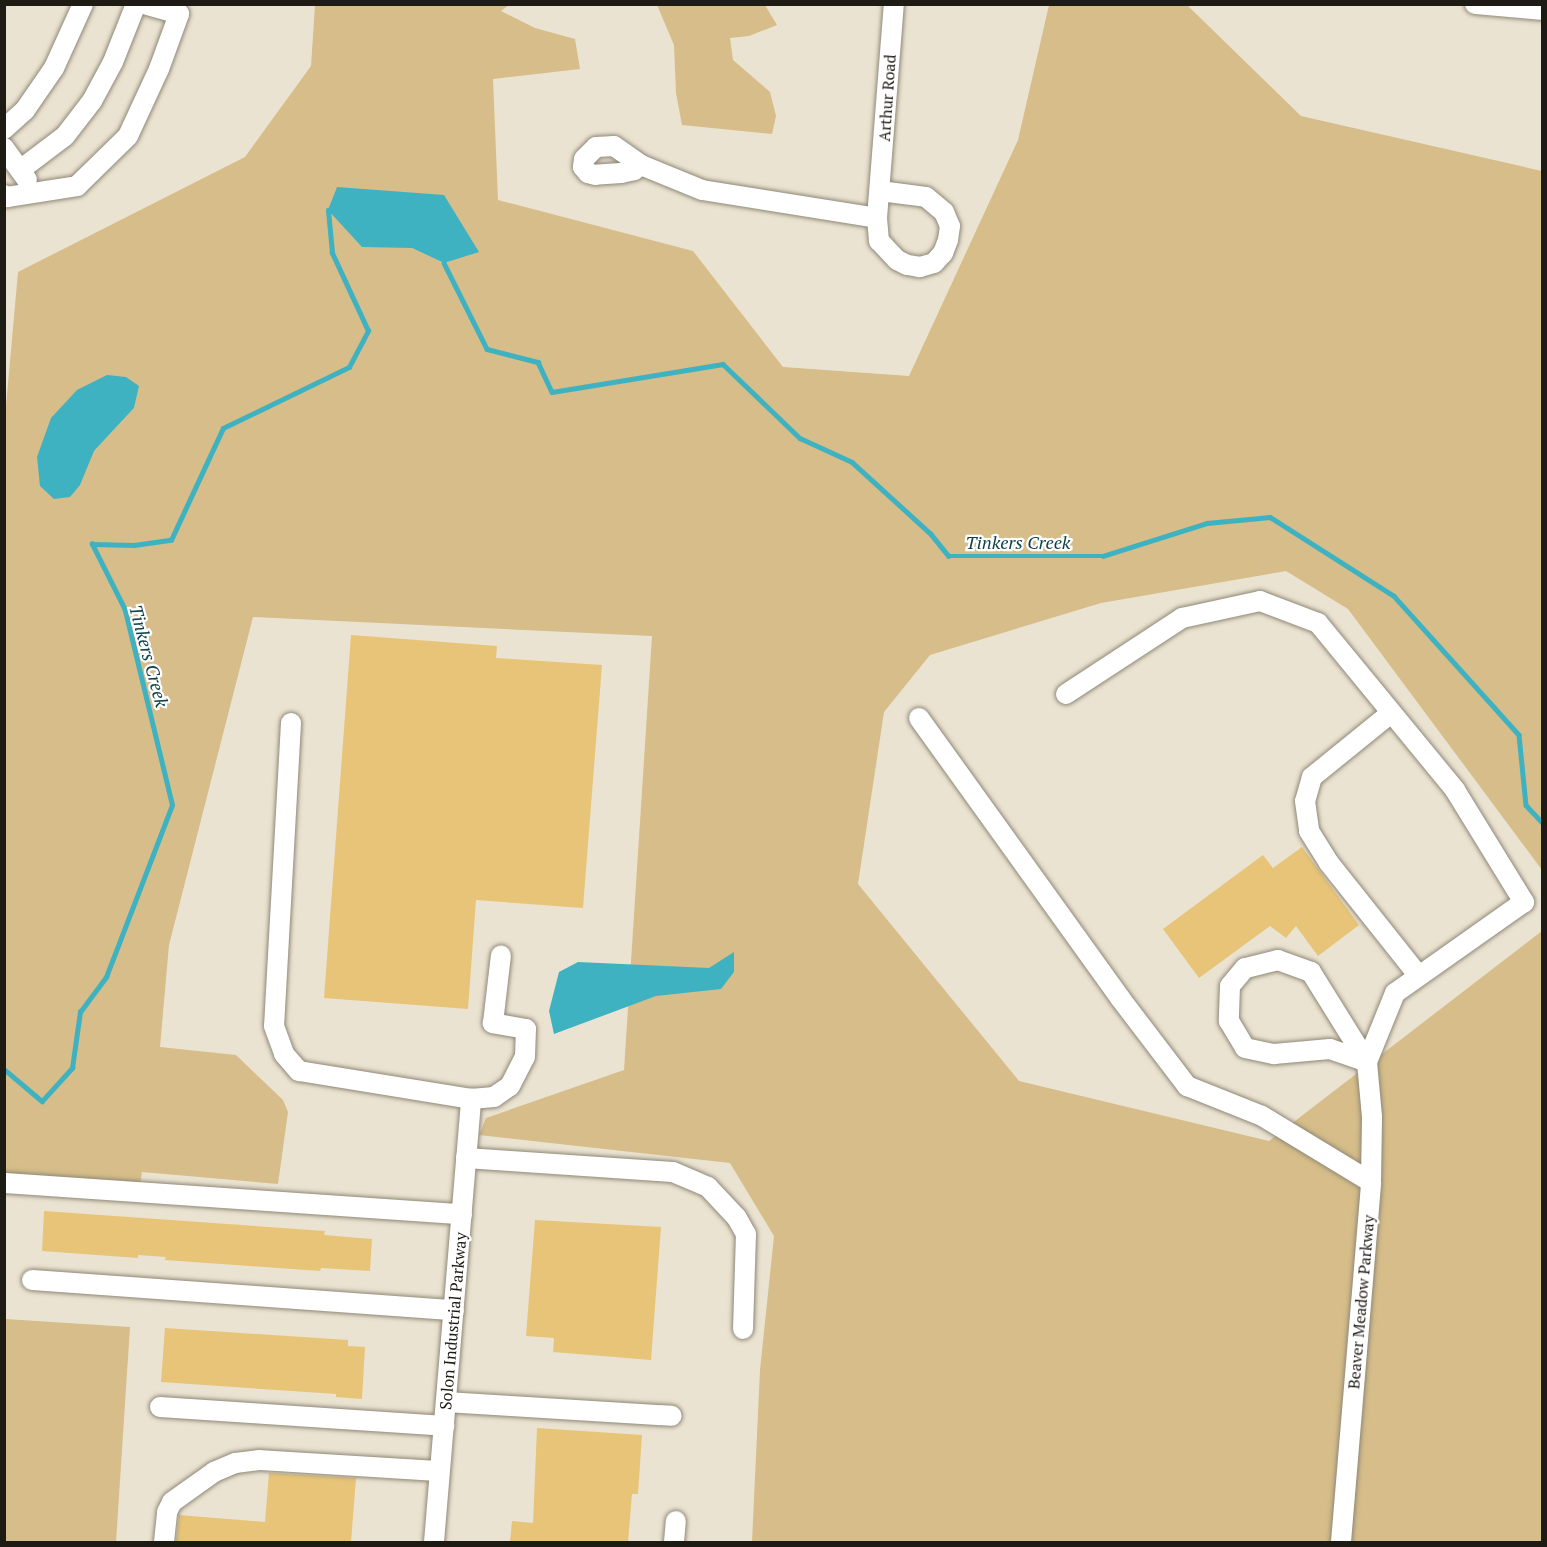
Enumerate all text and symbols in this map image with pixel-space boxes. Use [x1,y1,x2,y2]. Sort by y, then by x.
street label: Arthur Road [874,54,900,142]
water label: Tinkers Creek [965,531,1071,553]
water label: Tinkers Creek [125,602,173,710]
street label: Beaver Meadow Parkway [1344,1214,1378,1390]
street label: Solon Industrial Parkway [436,1231,470,1411]

